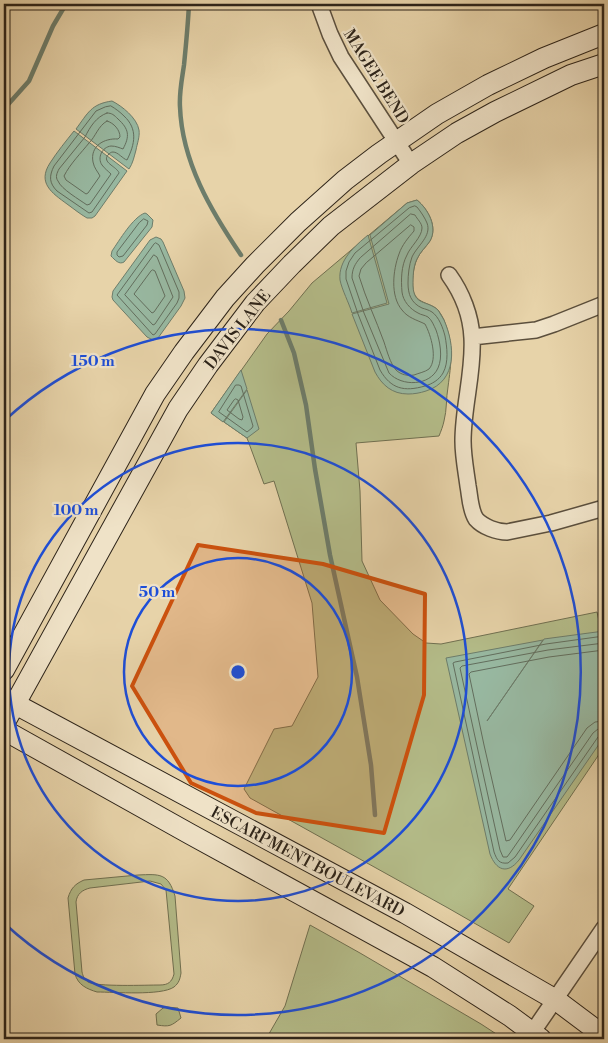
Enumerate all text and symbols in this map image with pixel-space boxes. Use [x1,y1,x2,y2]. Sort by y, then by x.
street label: MAGEE BEND [339,25,413,128]
street label: DAVIS LANE [200,286,275,374]
text: 150 m [71,352,115,371]
text: 100 m [54,501,99,520]
text: 50 m [139,583,175,602]
centre of rings [229,663,247,681]
street label: ESCARPMENT BOULEVARD [207,802,408,922]

